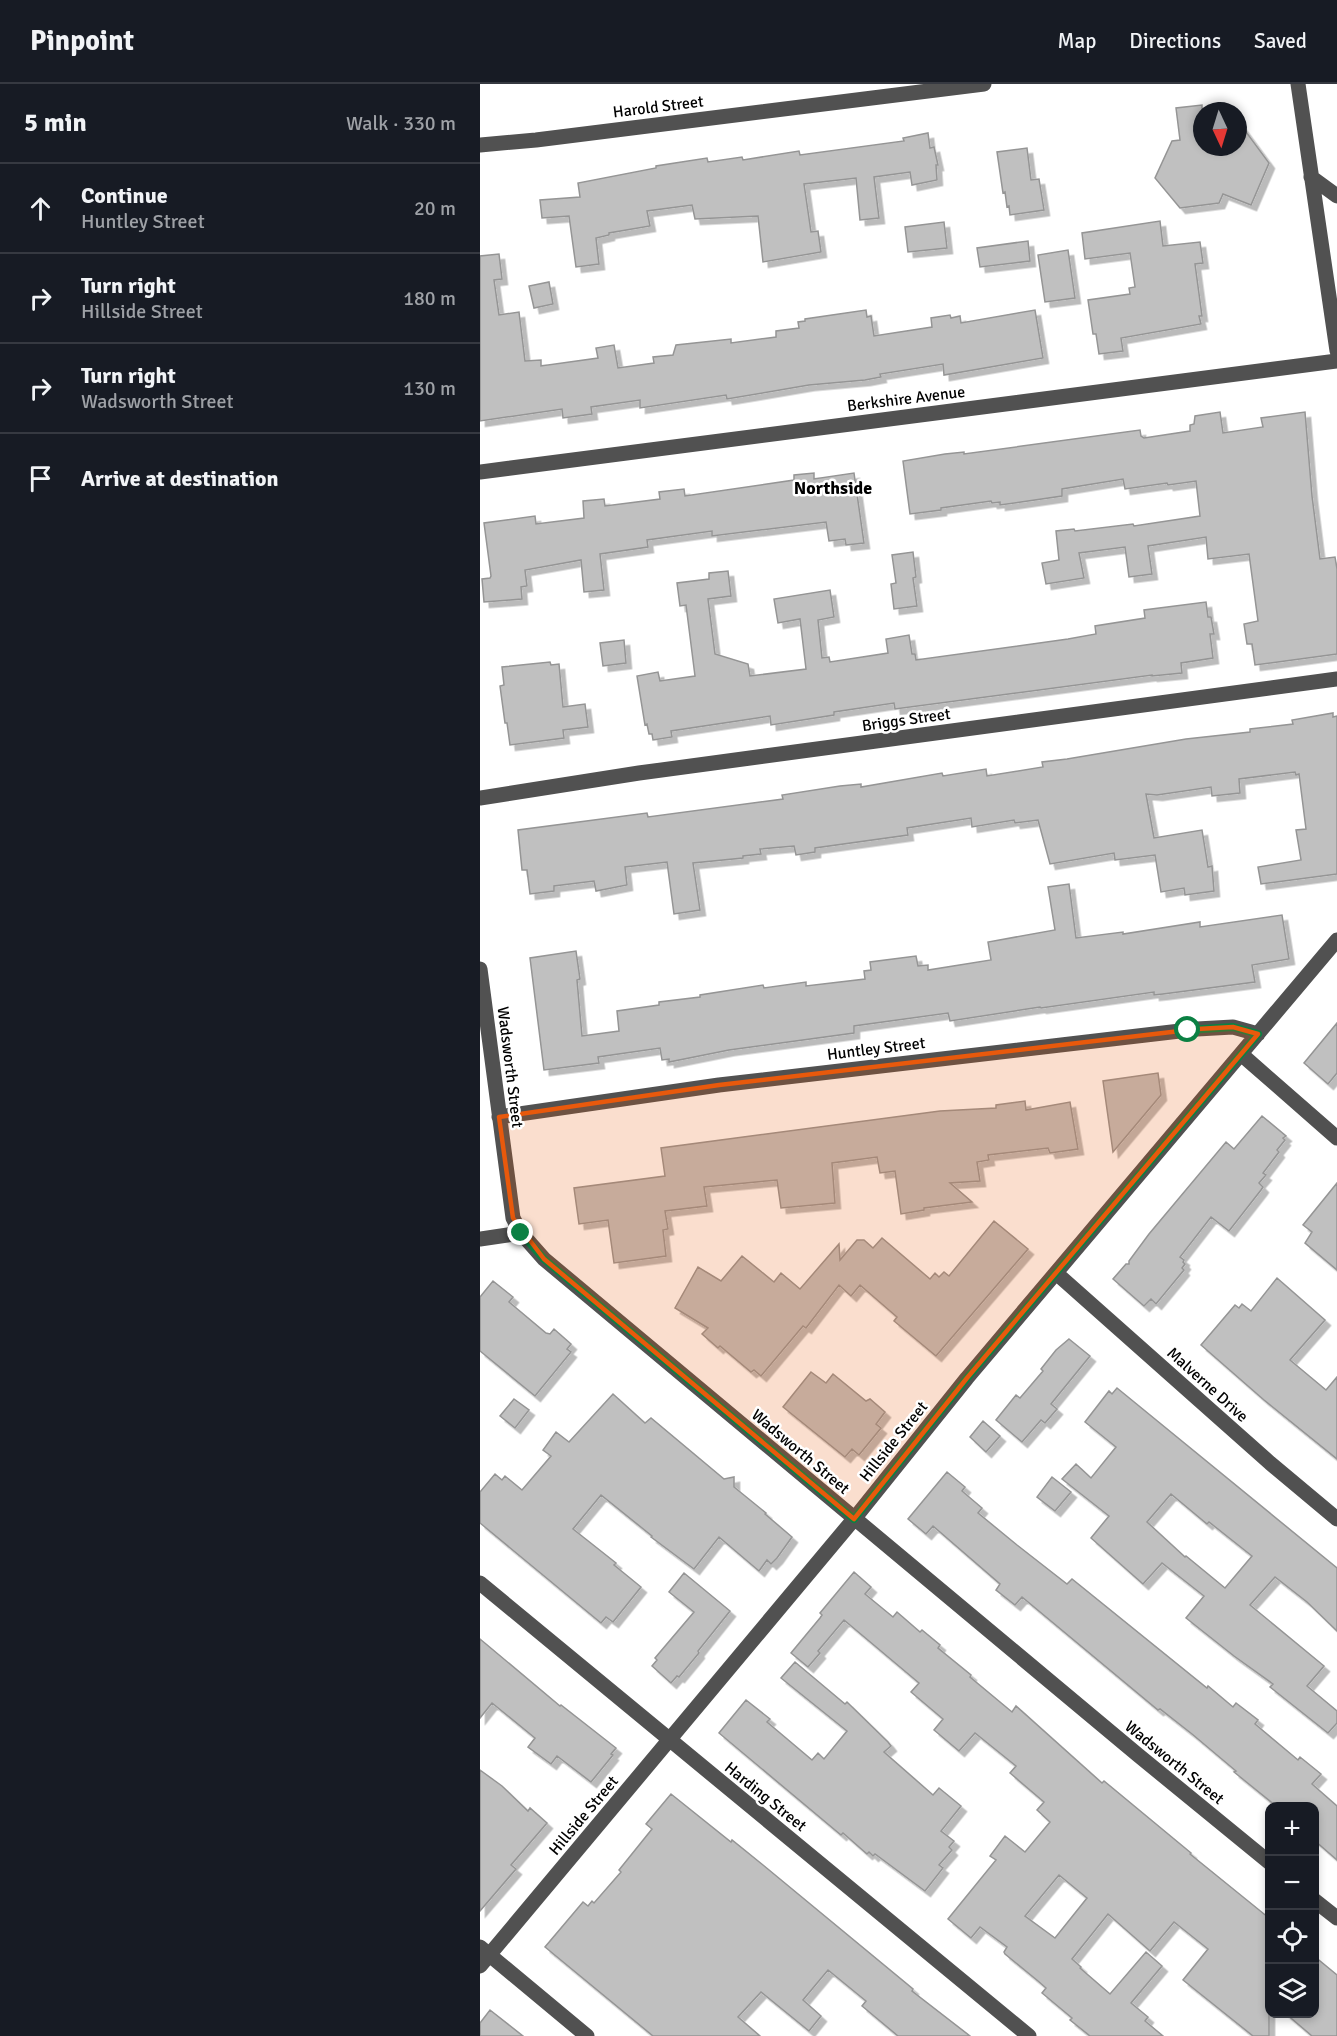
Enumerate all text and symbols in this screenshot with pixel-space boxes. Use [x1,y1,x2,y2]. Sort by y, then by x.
text: Pinpoint [30,24,134,58]
text: Map [1058,28,1096,54]
text: Directions [1129,28,1221,54]
text: Saved [1254,28,1307,54]
street label: Harold Street [612,91,705,122]
north arrow [1193,102,1247,156]
text: 5 min [24,107,87,139]
text: Walk · 330 m [346,111,456,136]
text: Continue [81,182,168,209]
icon: ahead [24,192,57,225]
text: 20 m [414,196,456,221]
text: Huntley Street [81,209,205,234]
text: Turn right [81,272,176,299]
icon: right [24,282,57,315]
text: 180 m [403,286,456,311]
text: Hillside Street [81,299,203,324]
text: Turn right [81,362,176,389]
icon: right [24,372,57,405]
text: 130 m [403,376,456,401]
street label: Berkshire Avenue [846,382,966,416]
text: Wadsworth Street [81,389,233,414]
icon: arrive [24,462,57,495]
text: Arrive at destination [81,465,278,492]
district label: Northside [794,477,872,499]
street label: Briggs Street [861,704,952,736]
street label: Wadsworth Street [493,1005,527,1129]
route start [1174,1016,1200,1042]
street label: Huntley Street [826,1033,927,1065]
route end [507,1219,533,1245]
street label: Malverne Drive [1163,1343,1252,1426]
street label: Hillside Street [855,1397,932,1486]
street label: Wadsworth Street [747,1405,854,1499]
street label: Wadsworth Street [1121,1717,1228,1809]
street label: Harding Street [720,1758,811,1836]
street label: Hillside Street [545,1772,623,1859]
map controls [1265,1802,1319,2018]
button: + [1265,1802,1319,1856]
button: − [1265,1856,1319,1910]
button: locate [1265,1910,1319,1964]
button: layers [1265,1964,1319,2018]

